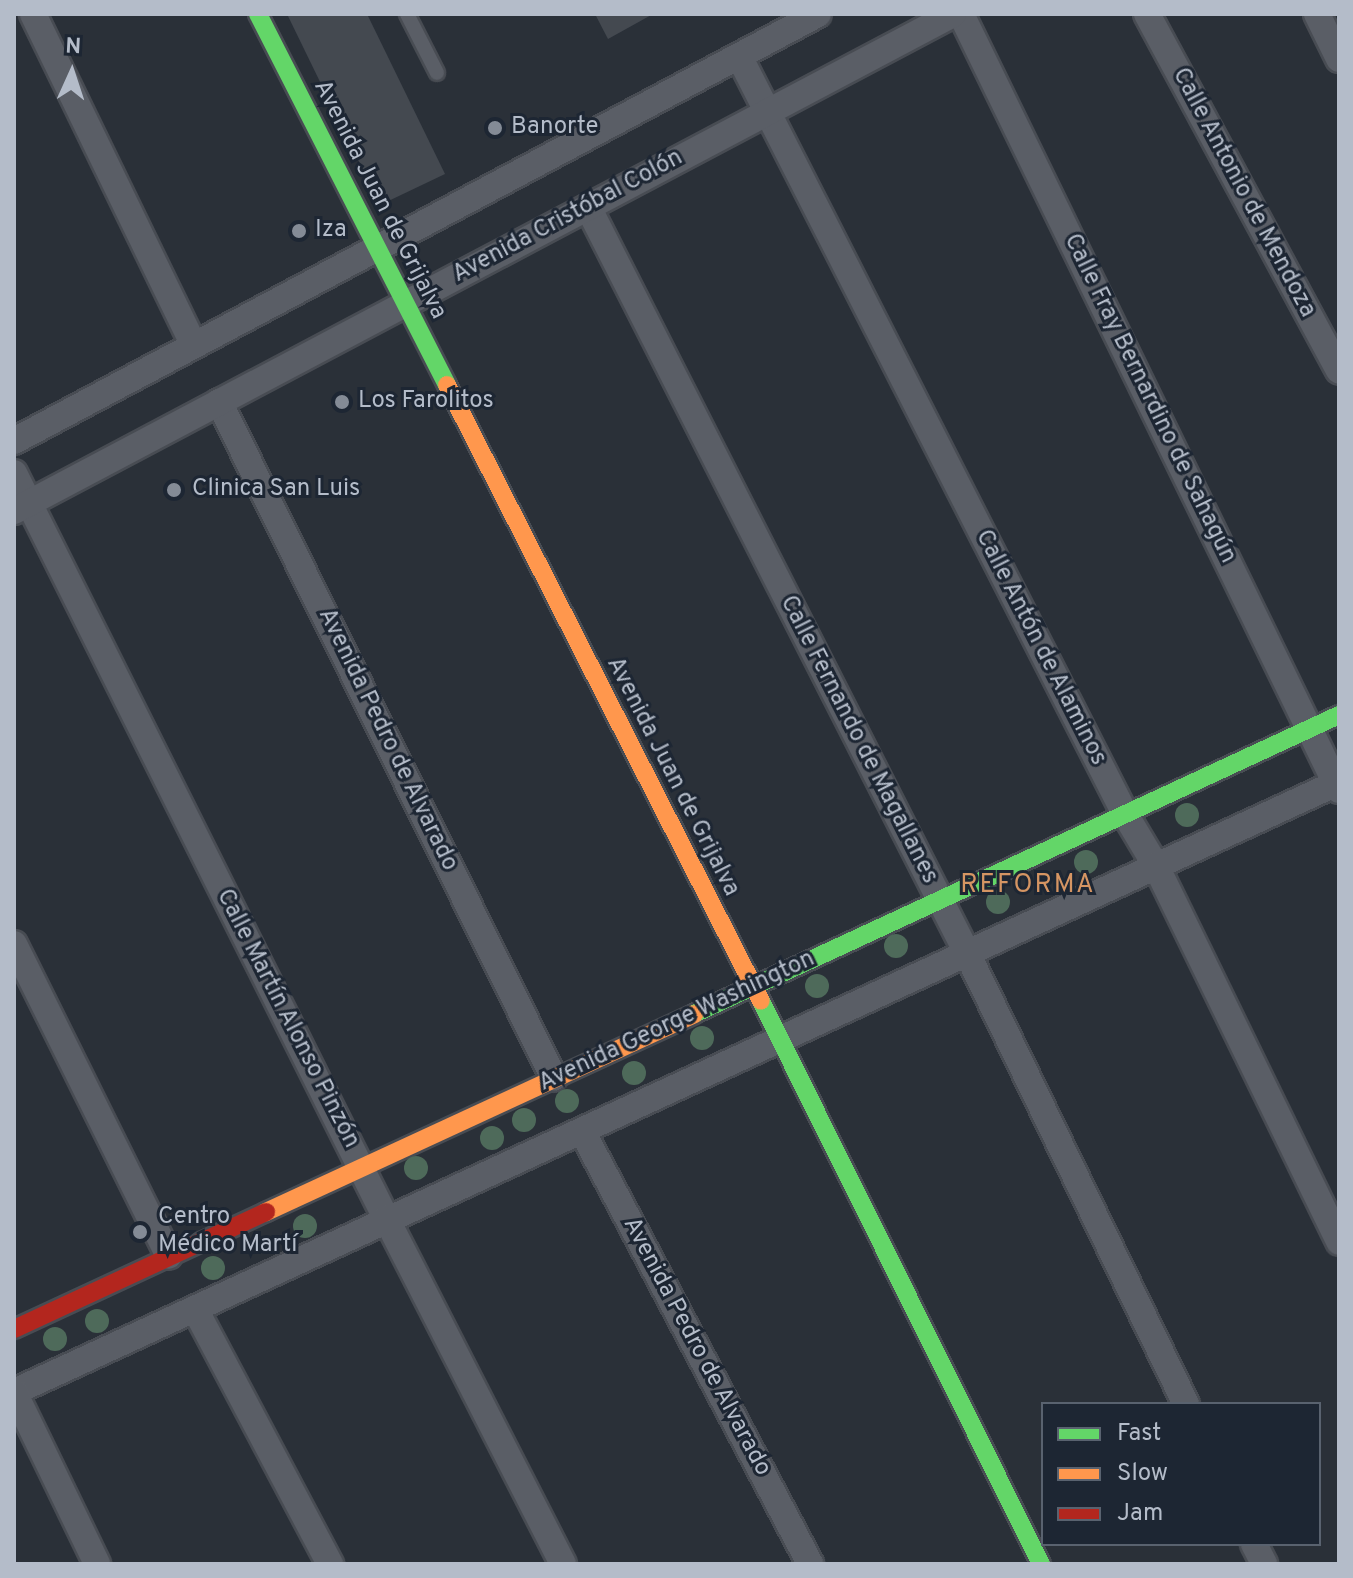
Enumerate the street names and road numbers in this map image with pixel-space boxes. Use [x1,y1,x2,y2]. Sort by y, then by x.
street label: Calle Antonio de Mendoza [1165,63,1321,323]
street label: Avenida Juan de Grijalva [306,76,452,324]
street label: Avenida Cristóbal Colón [448,144,688,290]
street label: Calle Fray Bernardino de Sahagún [1056,230,1242,568]
street label: Calle Antón de Alaminos [968,525,1112,771]
street label: Calle Fernando de Magallanes [773,591,943,889]
street label: Avenida Pedro de Alvarado [311,604,463,876]
street label: Avenida Juan de Grijalva [599,653,745,901]
street label: Calle Martín Alonso Pinzón [209,884,365,1154]
street label: Avenida George Washington [534,945,820,1099]
street label: Avenida Pedro de Alvarado [615,1212,777,1482]

